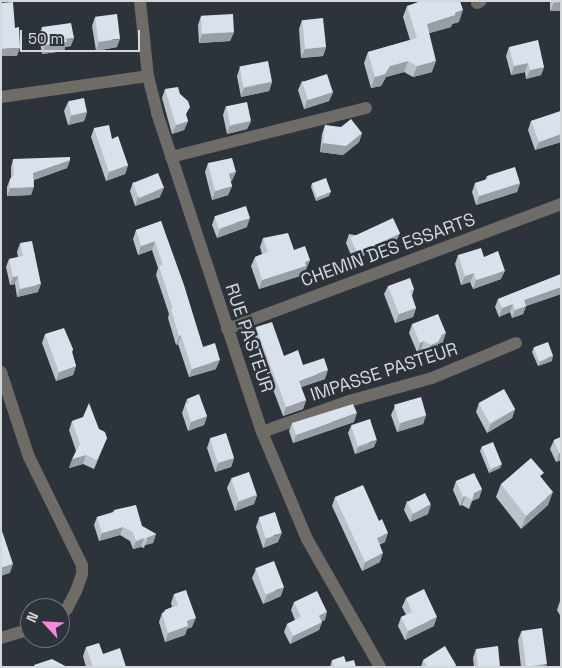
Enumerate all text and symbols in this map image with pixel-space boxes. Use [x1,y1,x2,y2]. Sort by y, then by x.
scale bar [22,20,142,52]
text: 50 m [28,29,63,48]
street label: CHEMIN DES ESSARTS [298,208,478,292]
street label: RUE PASTEUR [220,281,278,395]
street label: IMPASSE PASTEUR [308,338,460,406]
north arrow [20,598,70,648]
text: N [22,609,42,625]

